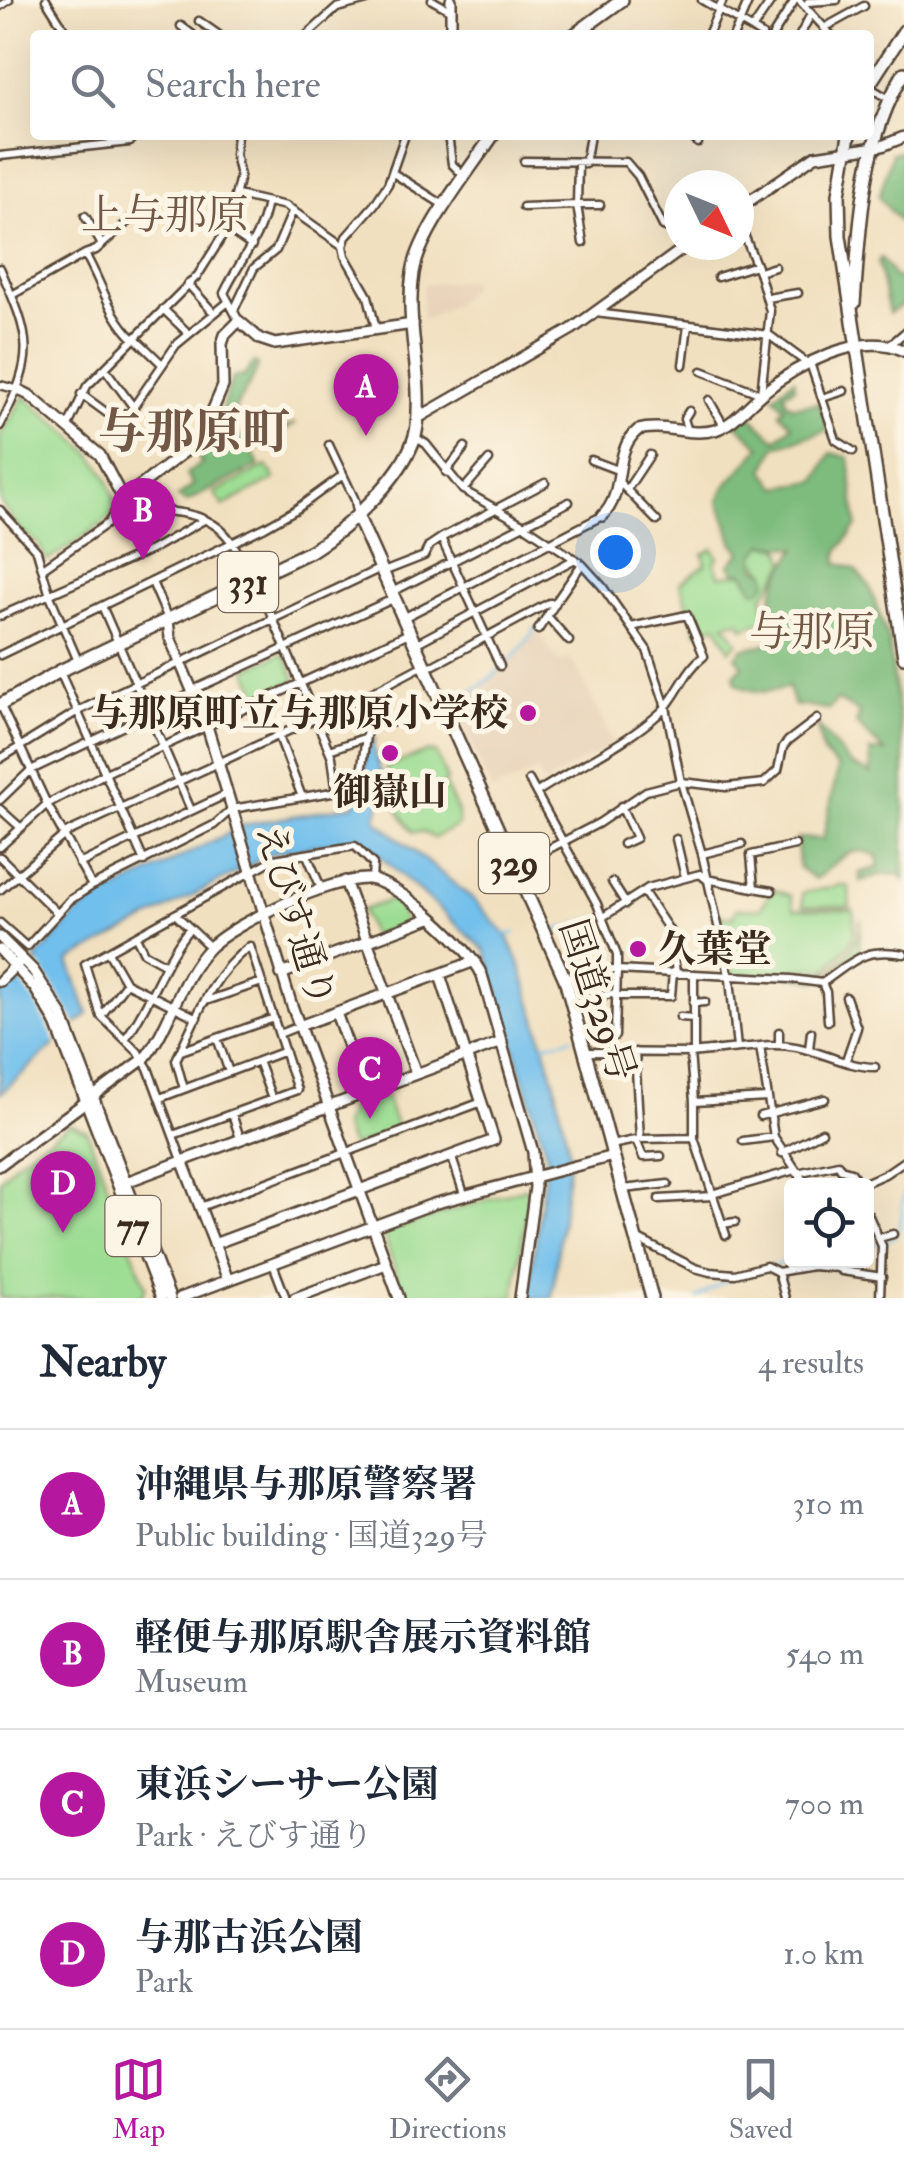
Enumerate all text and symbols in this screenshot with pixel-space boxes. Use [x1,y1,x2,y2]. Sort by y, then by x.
search box [30,30,874,140]
icon: search [65,58,120,113]
text: Search here [145,61,321,109]
north arrow [664,170,754,260]
district label: 上与那原 [81,190,249,242]
pin: A [334,354,398,436]
district label: 与那原町 [98,403,290,463]
pin: B [110,478,176,560]
your location [590,527,641,578]
road number: 331 [218,552,278,612]
district label: 与那原 [749,607,875,659]
place label: 与那原町立与那原小学校 [90,690,508,738]
marker: 与那原町立与那原小学校 [517,702,539,724]
marker: 御嶽山 [379,742,401,764]
place label: 御嶽山 [333,769,447,817]
street label: えびす通り [244,817,346,1013]
road number: 329 [479,833,549,893]
street label: 国道329号 [548,913,646,1087]
place label: 久葉堂 [658,926,772,974]
marker: 久葉堂 [627,938,649,960]
pin: C [338,1036,402,1119]
pin: D [30,1150,96,1233]
map controls [784,1178,874,1268]
button: locate [784,1178,874,1268]
road number: 77 [106,1196,160,1256]
text: Nearby [40,1337,166,1389]
text: 4 results [758,1343,864,1383]
text: 沖縄県与那原警察署 [135,1461,477,1509]
text: A [62,1484,83,1524]
text: 310 m [793,1484,864,1524]
text: Public building · 国道329号 [135,1516,488,1556]
text: 軽便与那原駅舎展示資料館 [135,1614,591,1662]
text: B [62,1634,83,1674]
text: 540 m [786,1634,864,1674]
text: Museum [135,1662,248,1702]
text: 東浜シーサー公園 [135,1761,439,1809]
text: C [61,1784,84,1824]
text: 700 m [785,1784,864,1824]
text: Park · えびす通り [135,1816,373,1856]
text: 与那古浜公園 [135,1914,363,1962]
text: D [59,1934,86,1974]
text: 1.0 km [783,1934,864,1974]
text: Park [135,1962,193,2002]
tab: Map [111,2052,166,2147]
tab: Directions [389,2052,506,2147]
tab: Saved [729,2052,793,2147]

